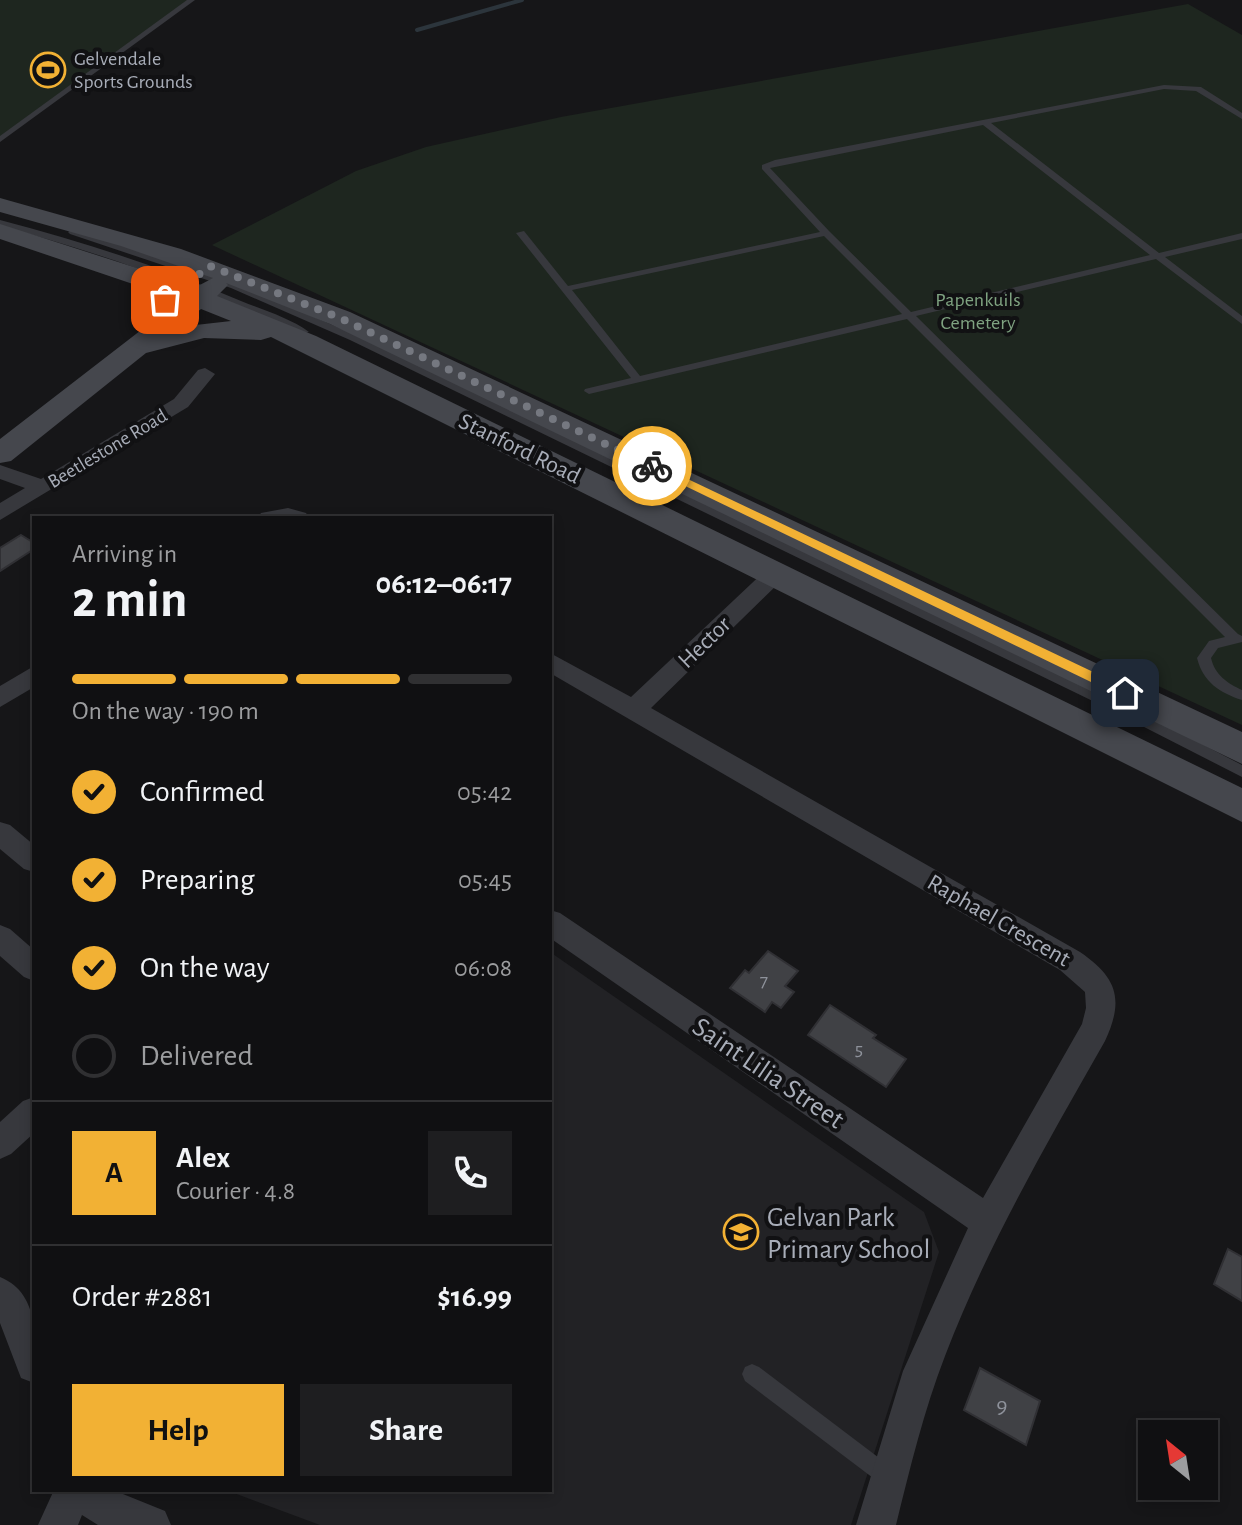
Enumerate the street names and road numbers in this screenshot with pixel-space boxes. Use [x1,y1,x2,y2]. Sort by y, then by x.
street label: Beetlestone Road [44,405,171,492]
street label: Stanford Road [455,409,584,489]
street label: Hector [674,612,736,673]
street label: Raphael Crescent [923,870,1074,972]
street label: Saint Lilia Street [687,1013,849,1134]

